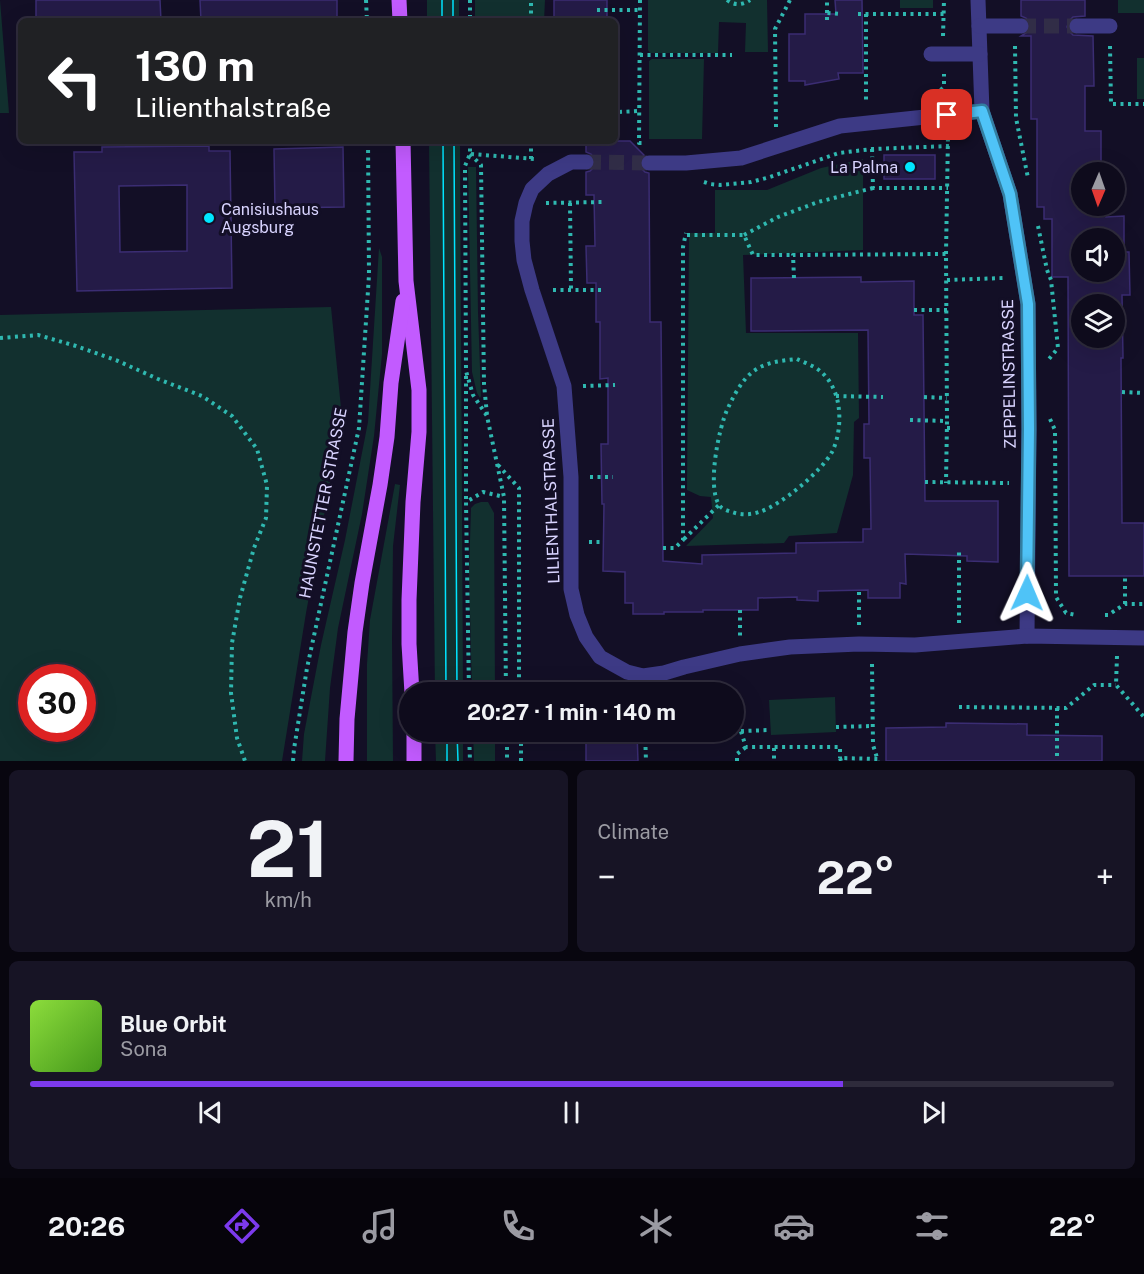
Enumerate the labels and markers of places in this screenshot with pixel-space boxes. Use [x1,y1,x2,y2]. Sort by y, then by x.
pin [921,89,972,140]
place label: La Palma [830,158,898,177]
marker: La Palma [903,160,917,174]
place label: Canisiushaus Augsburg [221,200,319,237]
marker: Canisiushaus Augsburg [202,211,216,225]

